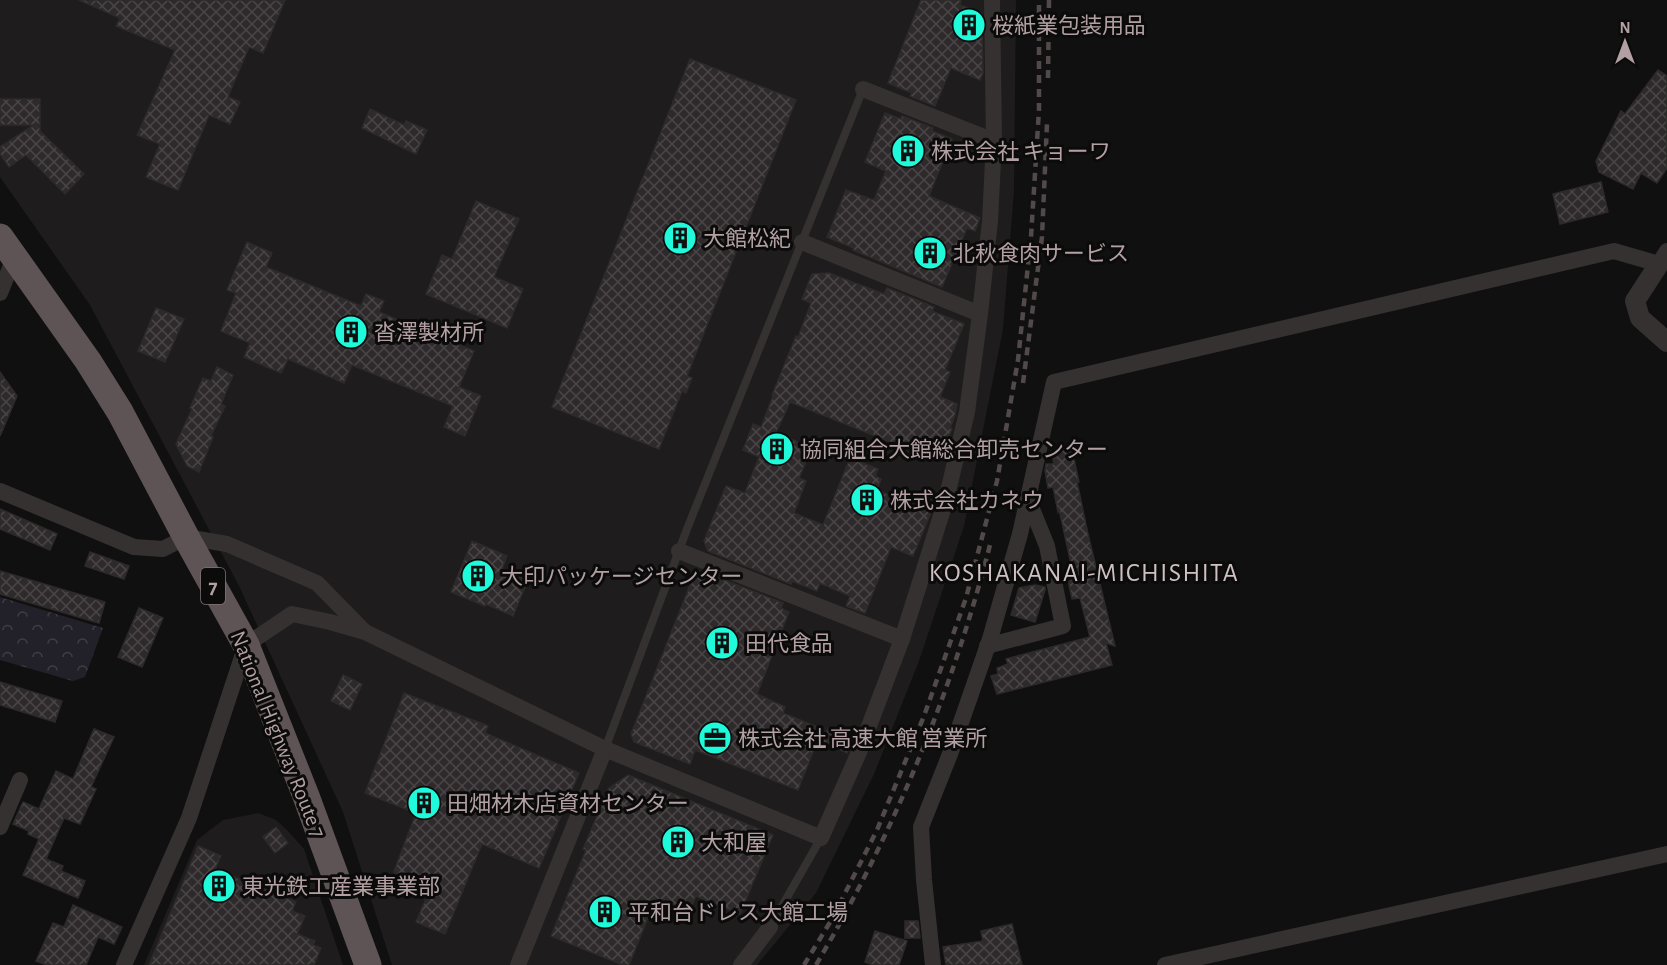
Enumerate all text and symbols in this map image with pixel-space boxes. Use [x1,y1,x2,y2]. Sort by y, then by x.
building icon: 桜紙業包装用品 [951,7,987,43]
north arrow [1595,12,1655,72]
place label: 桜紙業包装用品 [992,14,1146,37]
text: N [1619,20,1631,36]
building icon: 株式会社 キョーワ [890,133,926,169]
place label: 株式会社 キョーワ [931,140,1111,163]
building icon: 大館松紀 [662,220,698,256]
place label: 大館松紀 [703,227,791,250]
building icon: 北秋食肉サービス [912,235,948,271]
place label: 北秋食肉サービス [953,242,1129,265]
building icon: 沓澤製材所 [333,314,369,350]
place label: 沓澤製材所 [374,321,484,344]
building icon: 協同組合大館総合卸売センター [759,431,795,467]
place label: 協同組合大館総合卸売センター [800,438,1108,461]
building icon: 株式会社カネウ [849,482,885,518]
place label: 株式会社カネウ [890,489,1044,512]
building icon: 大印パッケージセンター [460,558,496,594]
district label: KOSHAKANAI-MICHISHITA [929,560,1239,586]
place label: 大印パッケージセンター [501,565,743,588]
road number: 7 [201,568,225,604]
building icon: 田代食品 [704,625,740,661]
street label: National Highway Route 7 [227,628,330,841]
place label: 田代食品 [745,632,833,655]
office icon: 株式会社 高速大館 営業所 [697,720,733,756]
place label: 株式会社 高速大館 営業所 [738,727,987,750]
building icon: 田畑材木店資材センター [406,785,442,821]
place label: 田畑材木店資材センター [447,792,689,815]
building icon: 大和屋 [660,824,696,860]
place label: 大和屋 [701,831,767,854]
building icon: 東光鉄工産業事業部 [201,868,237,904]
place label: 東光鉄工産業事業部 [242,875,440,898]
building icon: 平和台ドレス大館工場 [587,894,623,930]
place label: 平和台ドレス大館工場 [628,901,848,924]

